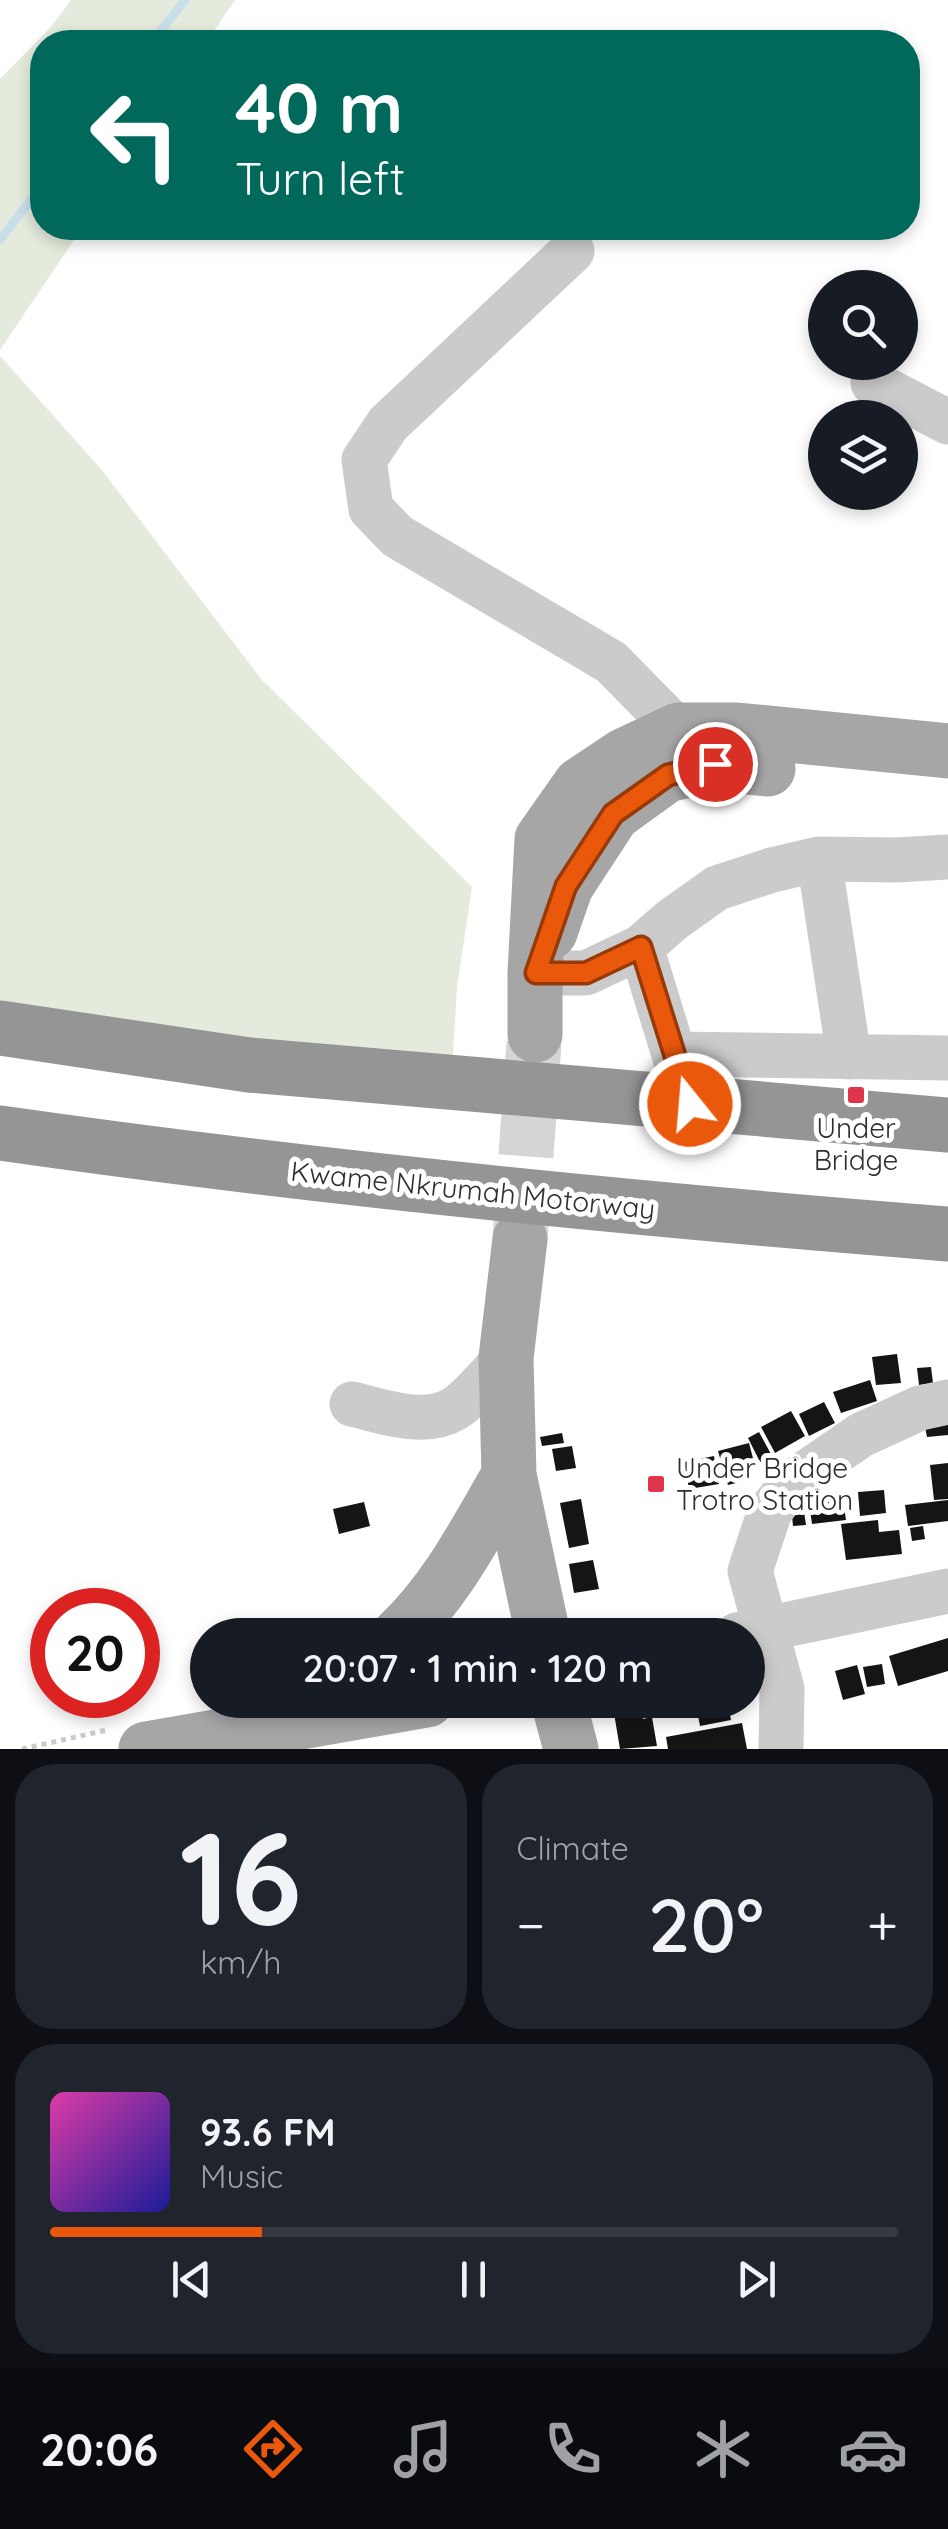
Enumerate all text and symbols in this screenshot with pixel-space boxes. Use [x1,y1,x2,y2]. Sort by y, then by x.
text: 40 m [235,63,403,151]
icon: left [70,70,200,200]
text: Turn left [235,150,405,206]
map controls [808,270,918,510]
button: search [808,270,918,380]
button: layers [808,400,918,510]
pin [673,722,758,807]
icon: arrive [688,737,743,792]
position arrow [638,1052,742,1156]
marker: Under Bridge [845,1084,867,1106]
place label: Under Bridge [814,1110,898,1177]
street label: Kwame Nkrumah Motorway [289,1153,657,1226]
place label: Under Bridge Trotro Station [676,1450,853,1517]
marker: Under Bridge Trotro Station [645,1473,667,1495]
speed limit sign: 20 [30,1588,160,1718]
text: 20:07 · 1 min · 120 m [303,1644,652,1692]
text: 16 [180,1795,302,1958]
text: Climate [517,1828,629,1868]
text: 20° [648,1877,764,1971]
text: − [517,1890,545,1959]
text: + [867,1890,898,1959]
text: km/h [200,1942,281,1982]
text: 93.6 FM [200,2108,336,2156]
text: Music [200,2156,283,2196]
icon: previous [164,2252,219,2307]
icon: pause [446,2252,501,2307]
icon: next [729,2252,784,2307]
icon: directions [238,2414,308,2484]
icon: music [388,2414,458,2484]
icon: phone [538,2414,608,2484]
icon: climate [688,2414,758,2484]
icon: car [838,2414,908,2484]
text: 20:06 [40,2421,158,2477]

